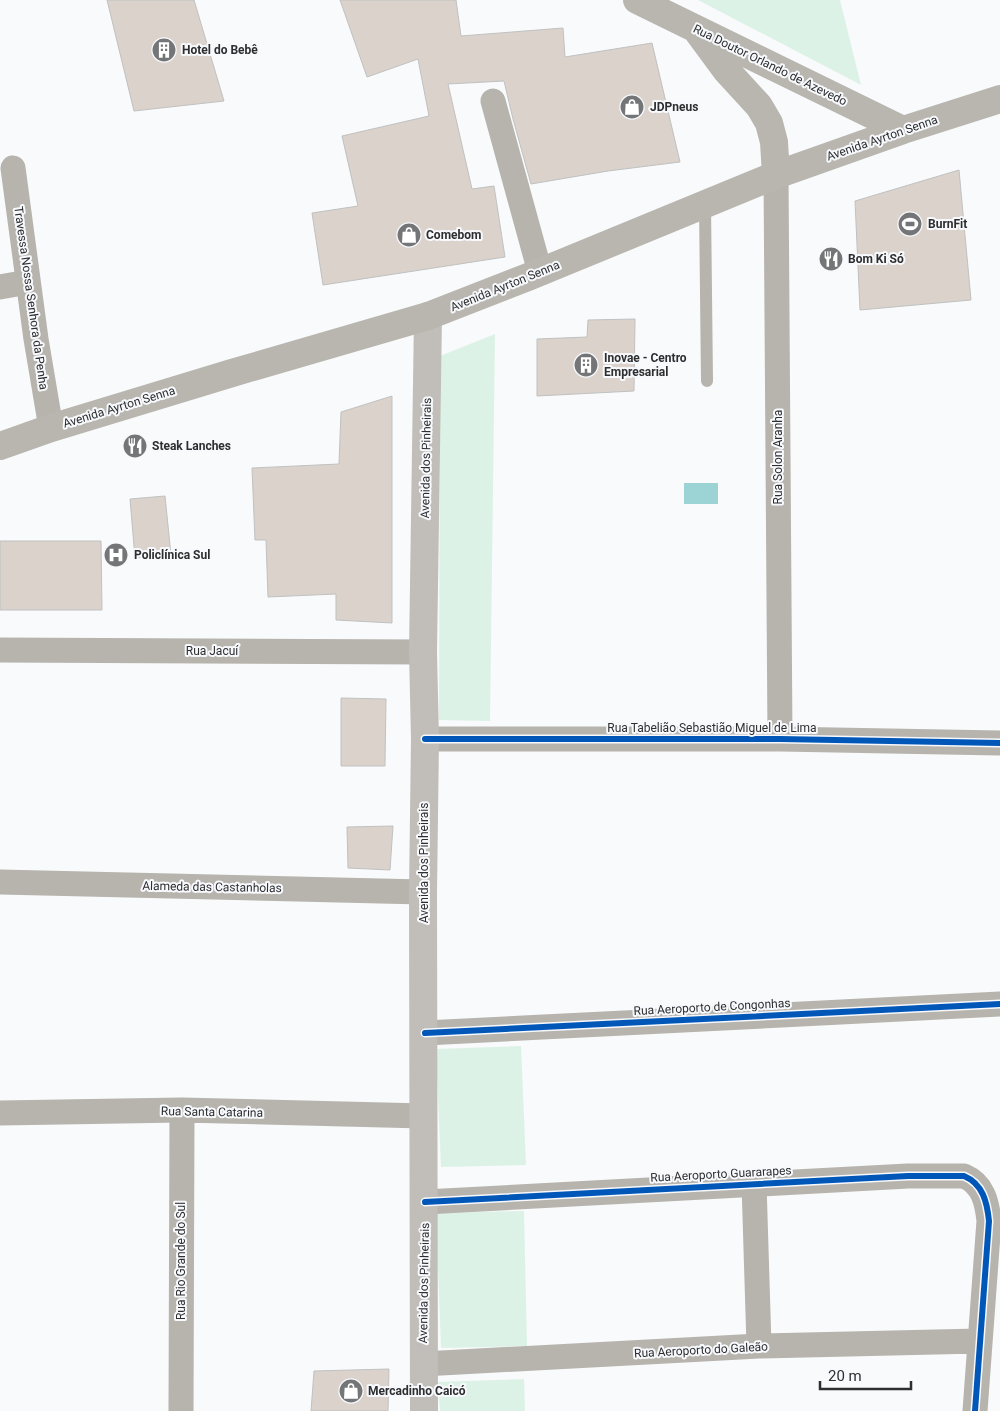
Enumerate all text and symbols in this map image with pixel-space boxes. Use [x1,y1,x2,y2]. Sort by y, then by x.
street label: Rua Doutor Orlando de Azevedo [691,22,849,108]
building icon: Hotel do Bebê [151,37,177,63]
place label: Hotel do Bebê [182,43,258,57]
shop icon: JDPneus [619,94,645,120]
place label: JDPneus [650,100,698,114]
street label: Avenida Ayrton Senna [825,112,939,164]
street label: Travessa Nossa Senhora da Penha [11,205,51,391]
sports icon: BurnFit [897,211,923,237]
place label: BurnFit [928,217,967,231]
shop icon: Comebom [396,222,422,248]
place label: Comebom [426,228,481,242]
restaurant icon: Bom Ki Só [818,246,844,272]
place label: Bom Ki Só [848,252,904,266]
street label: Avenida Ayrton Senna [448,258,562,314]
place label: Inovae - Centro Empresarial [604,351,687,379]
building icon: Inovae - Centro Empresarial [573,352,599,378]
street label: Avenida Ayrton Senna [61,383,177,431]
street label: Avenida dos Pinheirais [418,398,434,518]
street label: Rua Solon Aranha [771,410,785,504]
restaurant icon: Steak Lanches [122,433,148,459]
place label: Steak Lanches [152,439,231,453]
hospital icon: Policlínica Sul [103,542,129,568]
place label: Policlínica Sul [134,548,210,562]
street label: Rua Jacuí [186,644,239,658]
street label: Rua Tabelião Sebastião Miguel de Lima [607,721,817,735]
street label: Avenida dos Pinheirais [417,803,431,923]
street label: Alameda das Castanholas [142,879,282,895]
street label: Rua Aeroporto de Congonhas [633,996,791,1018]
street label: Rua Santa Catarina [161,1104,263,1120]
street label: Rua Aeroporto Guararapes [650,1163,792,1185]
street label: Rua Rio Grande do Sul [174,1202,188,1320]
street label: Avenida dos Pinheirais [416,1223,432,1343]
street label: Rua Aeroporto do Galeão [634,1339,768,1360]
scale bar [820,1358,911,1390]
text: 20 m [828,1367,862,1385]
shop icon: Mercadinho Caicó [338,1378,364,1404]
place label: Mercadinho Caicó [368,1384,466,1398]

